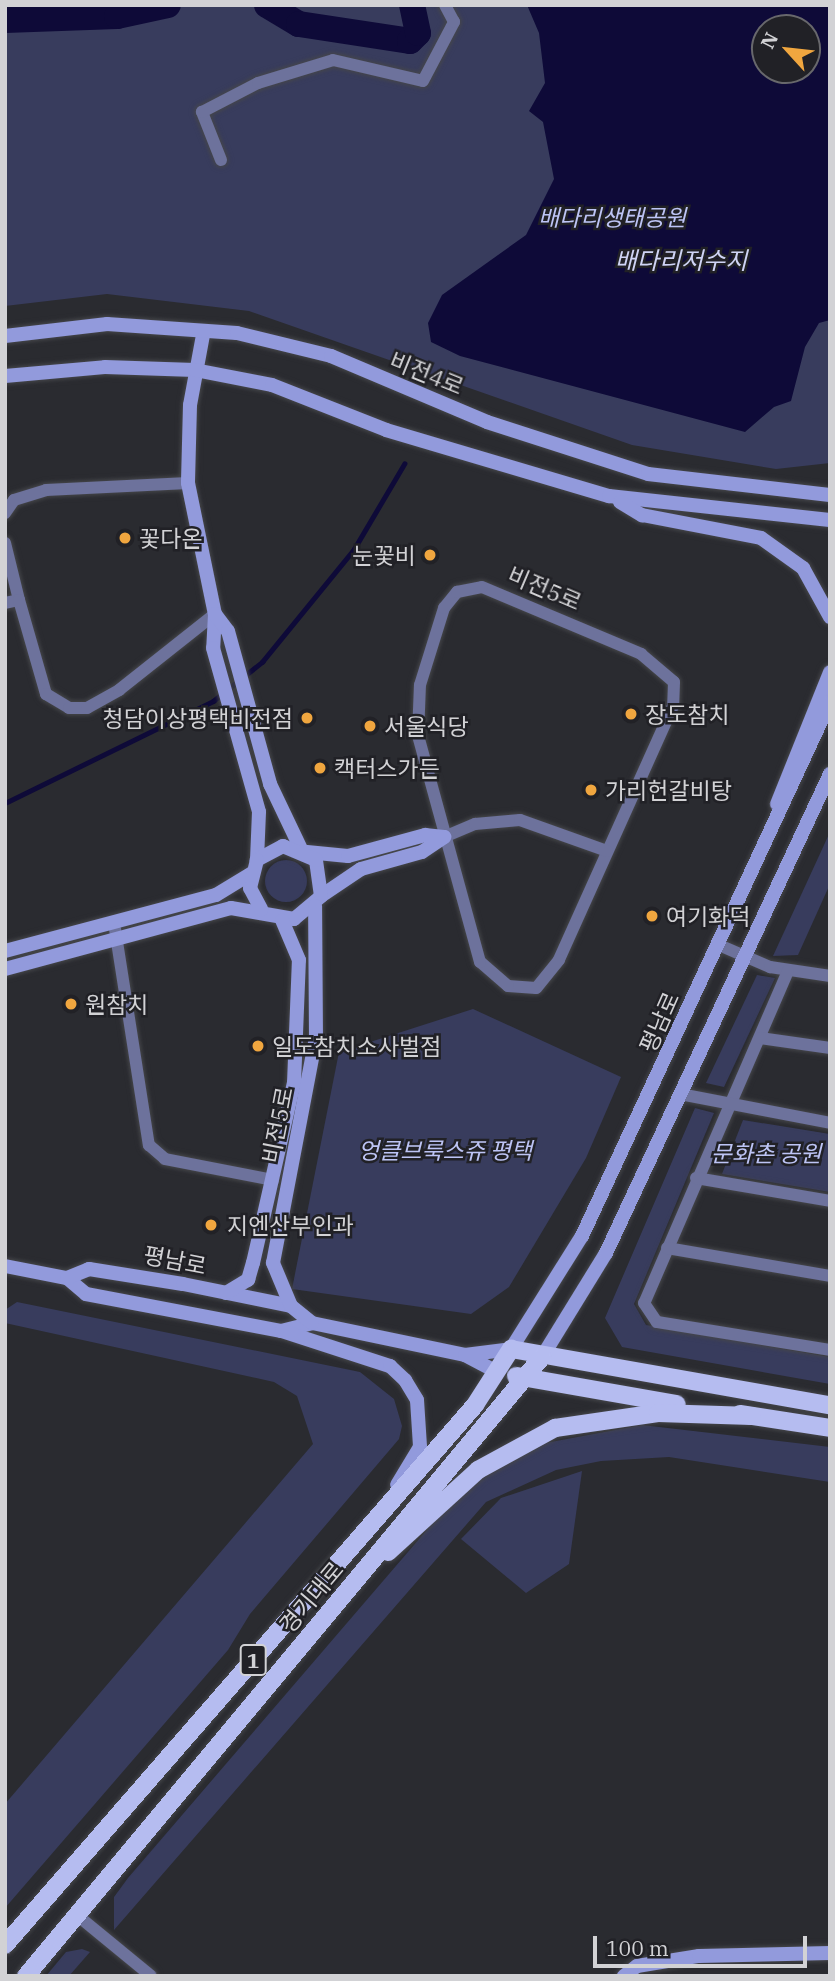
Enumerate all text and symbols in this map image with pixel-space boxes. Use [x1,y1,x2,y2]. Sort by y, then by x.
north arrow [751,14,821,84]
text: N [755,28,783,53]
park label: 배다리생태공원 [538,203,686,231]
water label: 배다리저수지 [615,247,747,275]
street label: 비전4로 [386,346,468,400]
place label: 꽃다온 [139,524,202,552]
marker: 꽃다온 [117,530,133,546]
place label: 눈꽃비 [353,541,416,569]
marker: 눈꽃비 [422,547,438,563]
street label: 비전5로 [504,560,586,616]
place label: 장도참치 [645,700,730,728]
place label: 청담이상평택비전점 [103,704,293,732]
marker: 장도참치 [623,706,639,722]
marker: 청담이상평택비전점 [299,710,315,726]
place label: 서울식당 [384,712,469,740]
marker: 서울식당 [362,718,378,734]
place label: 캑터스가든 [334,754,440,782]
marker: 캑터스가든 [312,760,328,776]
place label: 가리헌갈비탕 [605,776,732,804]
marker: 가리헌갈비탕 [583,782,599,798]
place label: 여기화덕 [666,902,751,930]
marker: 여기화덕 [644,908,660,924]
street label: 평남로 [633,987,685,1057]
place label: 원참치 [85,990,148,1018]
marker: 원참치 [63,996,79,1012]
place label: 일도참치소사벌점 [272,1032,441,1060]
marker: 일도참치소사벌점 [250,1038,266,1054]
street label: 비전5로 [256,1084,298,1166]
park label: 엉클브룩스쥬 평택 [358,1136,532,1164]
park label: 문화촌 공원 [711,1139,821,1167]
place label: 지엔산부인과 [227,1211,354,1239]
marker: 지엔산부인과 [201,1215,221,1235]
street label: 평남로 [141,1240,209,1280]
street label: 경기대로 [273,1556,349,1638]
road number: 1 [239,1642,267,1678]
scale bar [597,1922,810,1966]
text: 100 m [606,1934,669,1962]

